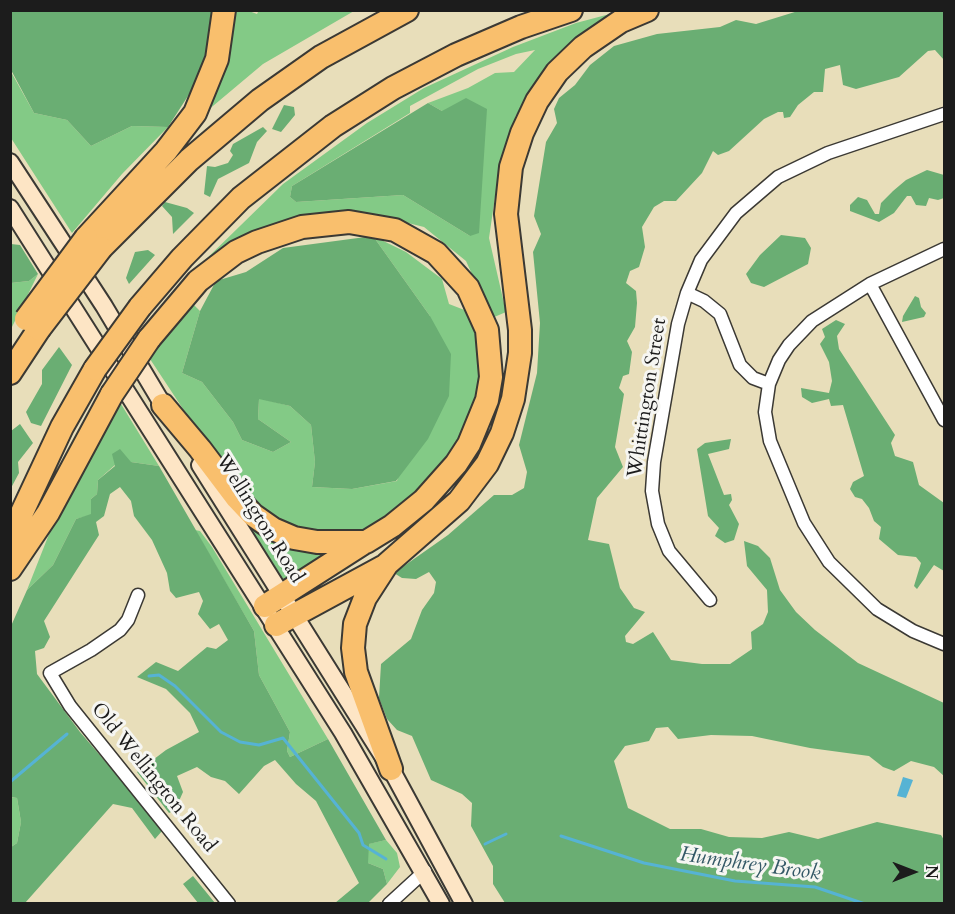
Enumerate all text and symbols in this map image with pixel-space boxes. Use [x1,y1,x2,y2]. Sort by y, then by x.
street label: Whittington Street [624,316,672,480]
street label: Wellington Road [210,450,308,588]
street label: Old Wellington Road [85,698,221,858]
north arrow [883,842,943,902]
water label: Humphrey Brook [678,843,822,887]
text: N [920,865,942,879]

